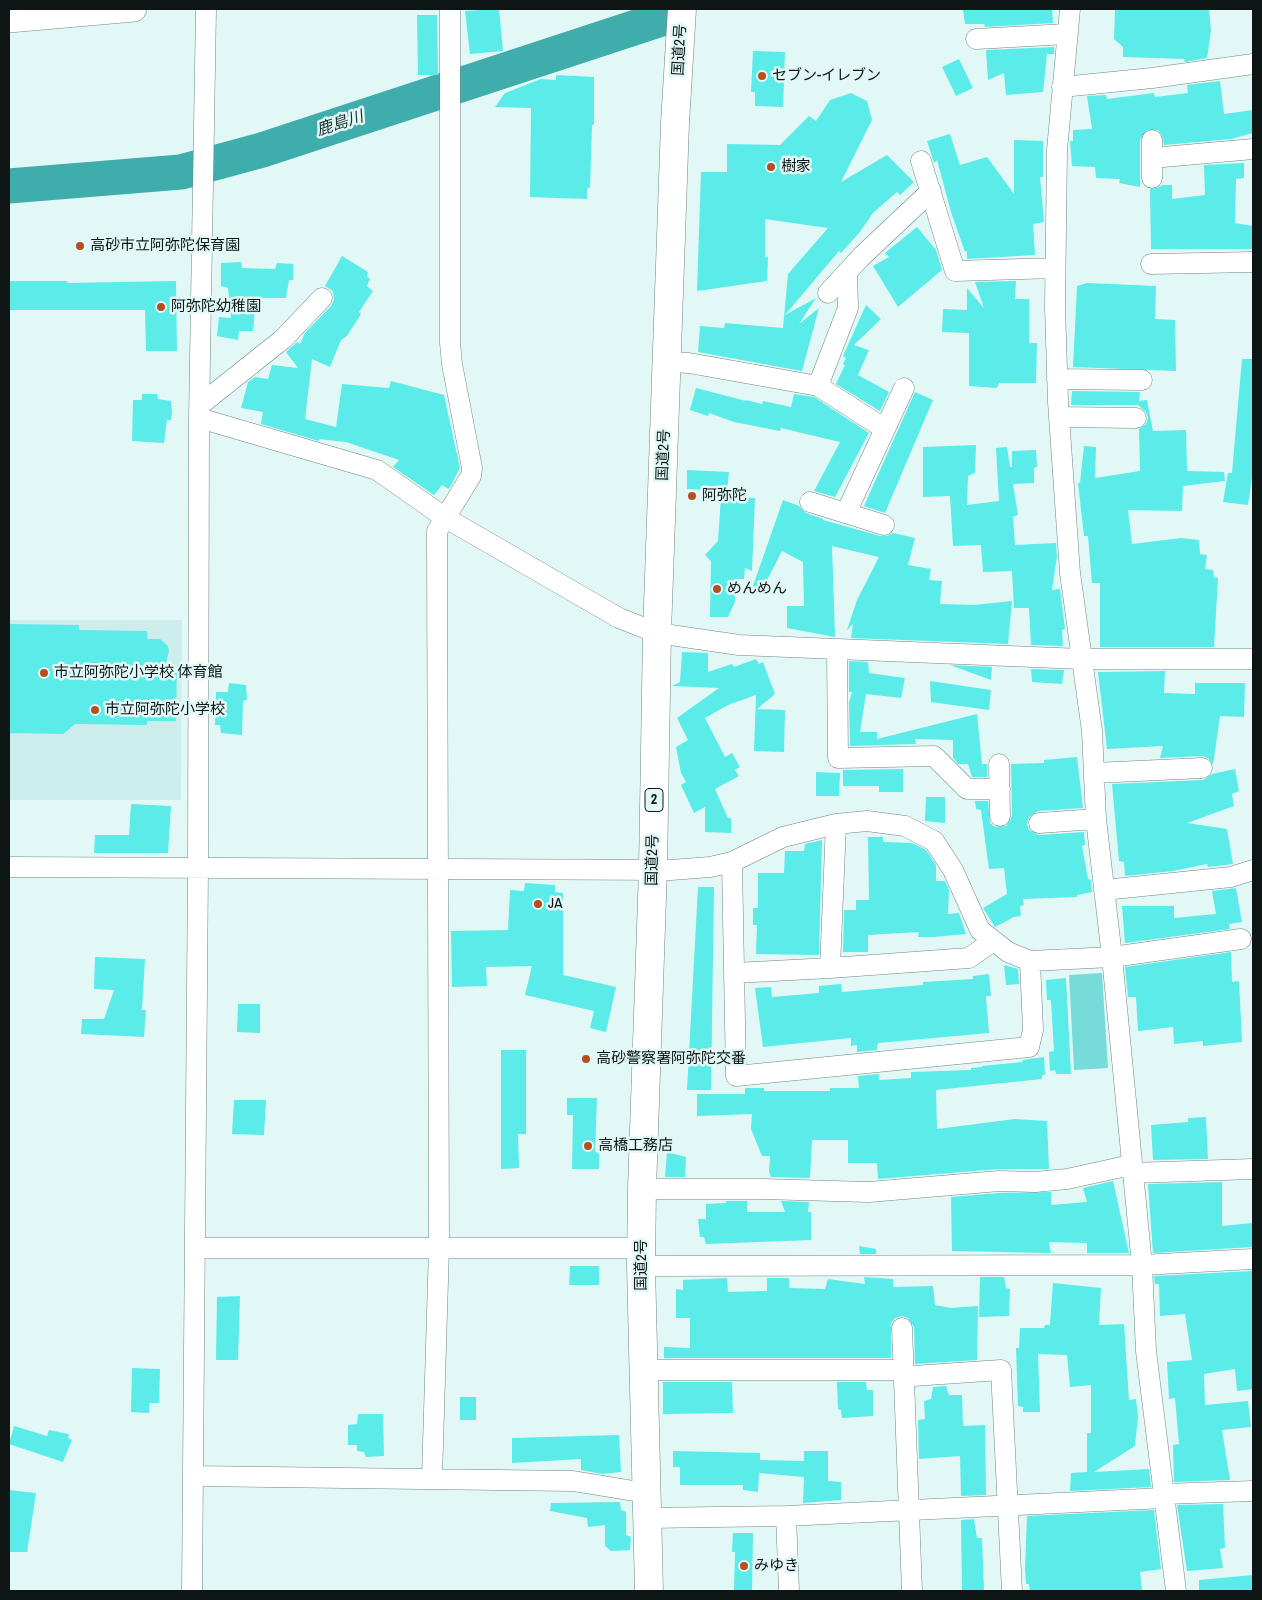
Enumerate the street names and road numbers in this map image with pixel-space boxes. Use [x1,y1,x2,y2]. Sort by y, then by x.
street label: 国道2号 [670,24,690,76]
street label: 国道2号 [654,429,674,481]
road number: 2 [645,788,663,812]
street label: 国道2号 [644,834,662,886]
street label: 国道2号 [633,1239,651,1291]

